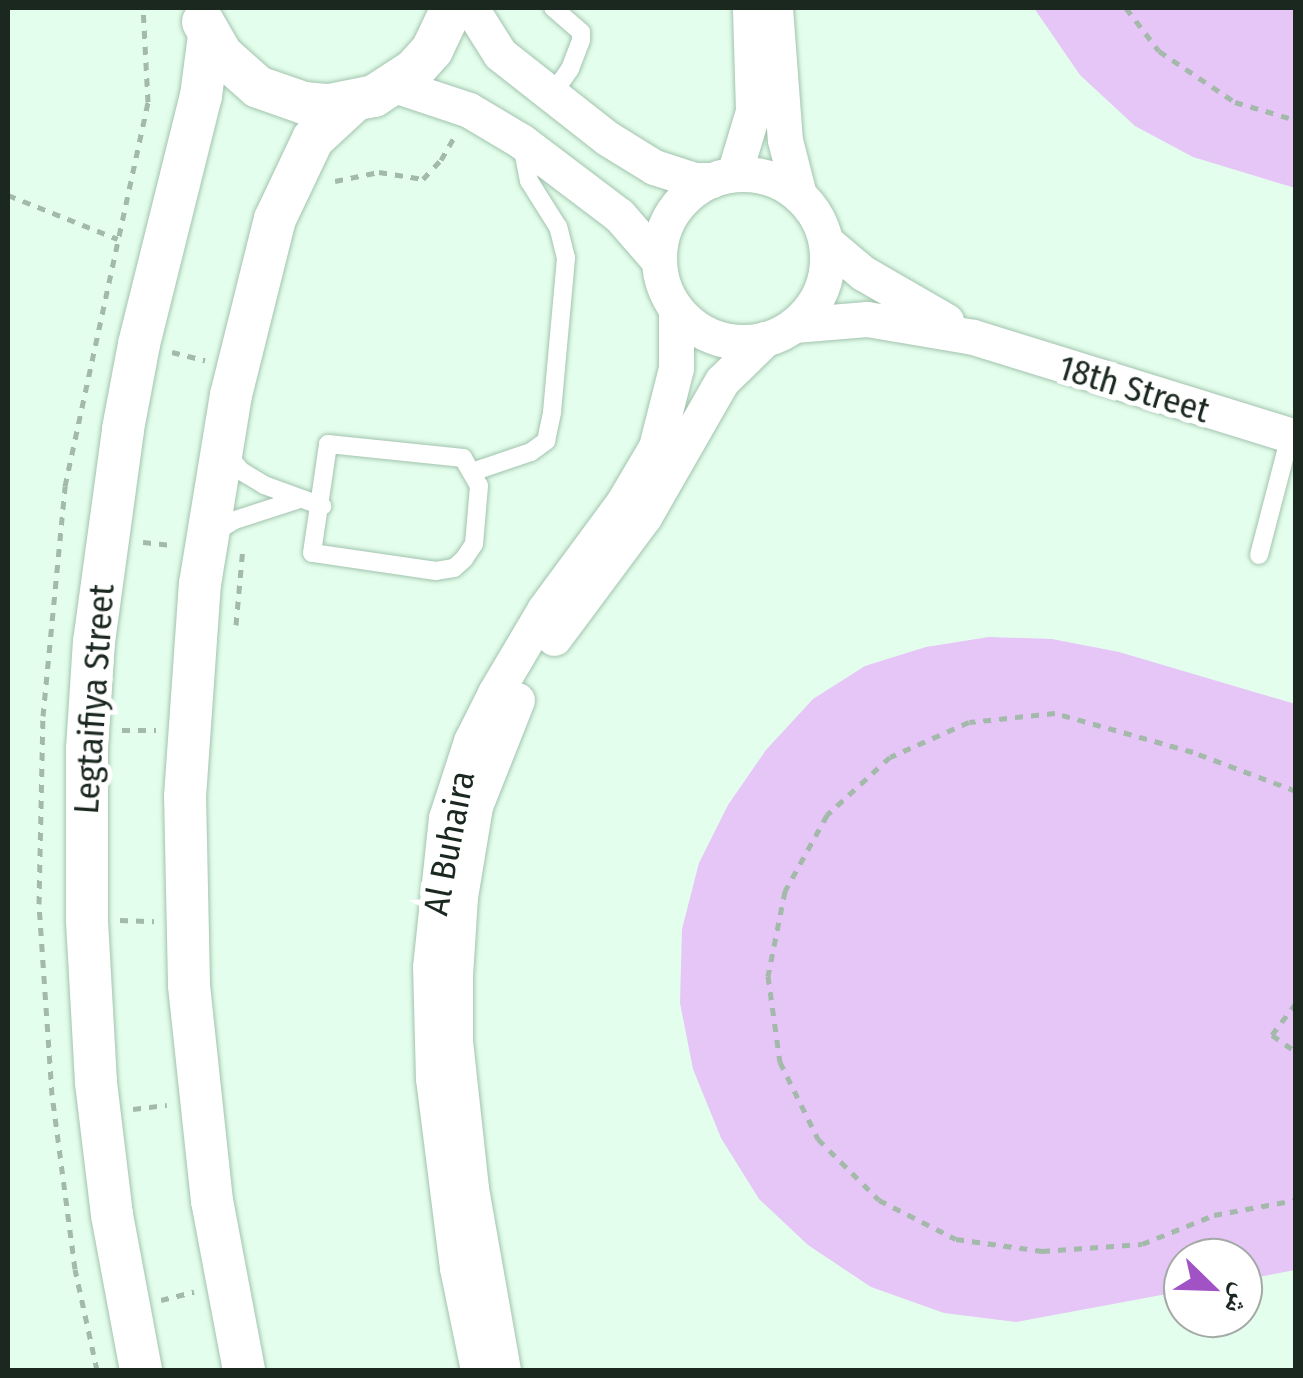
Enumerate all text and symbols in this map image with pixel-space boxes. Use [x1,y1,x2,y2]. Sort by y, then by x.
street label: 18th Street [1054,346,1214,432]
street label: Legtaifiya Street [65,583,123,815]
street label: Al Buhaira [414,767,484,919]
north arrow [1163,1238,1263,1338]
text: ش [1218,1279,1260,1319]

